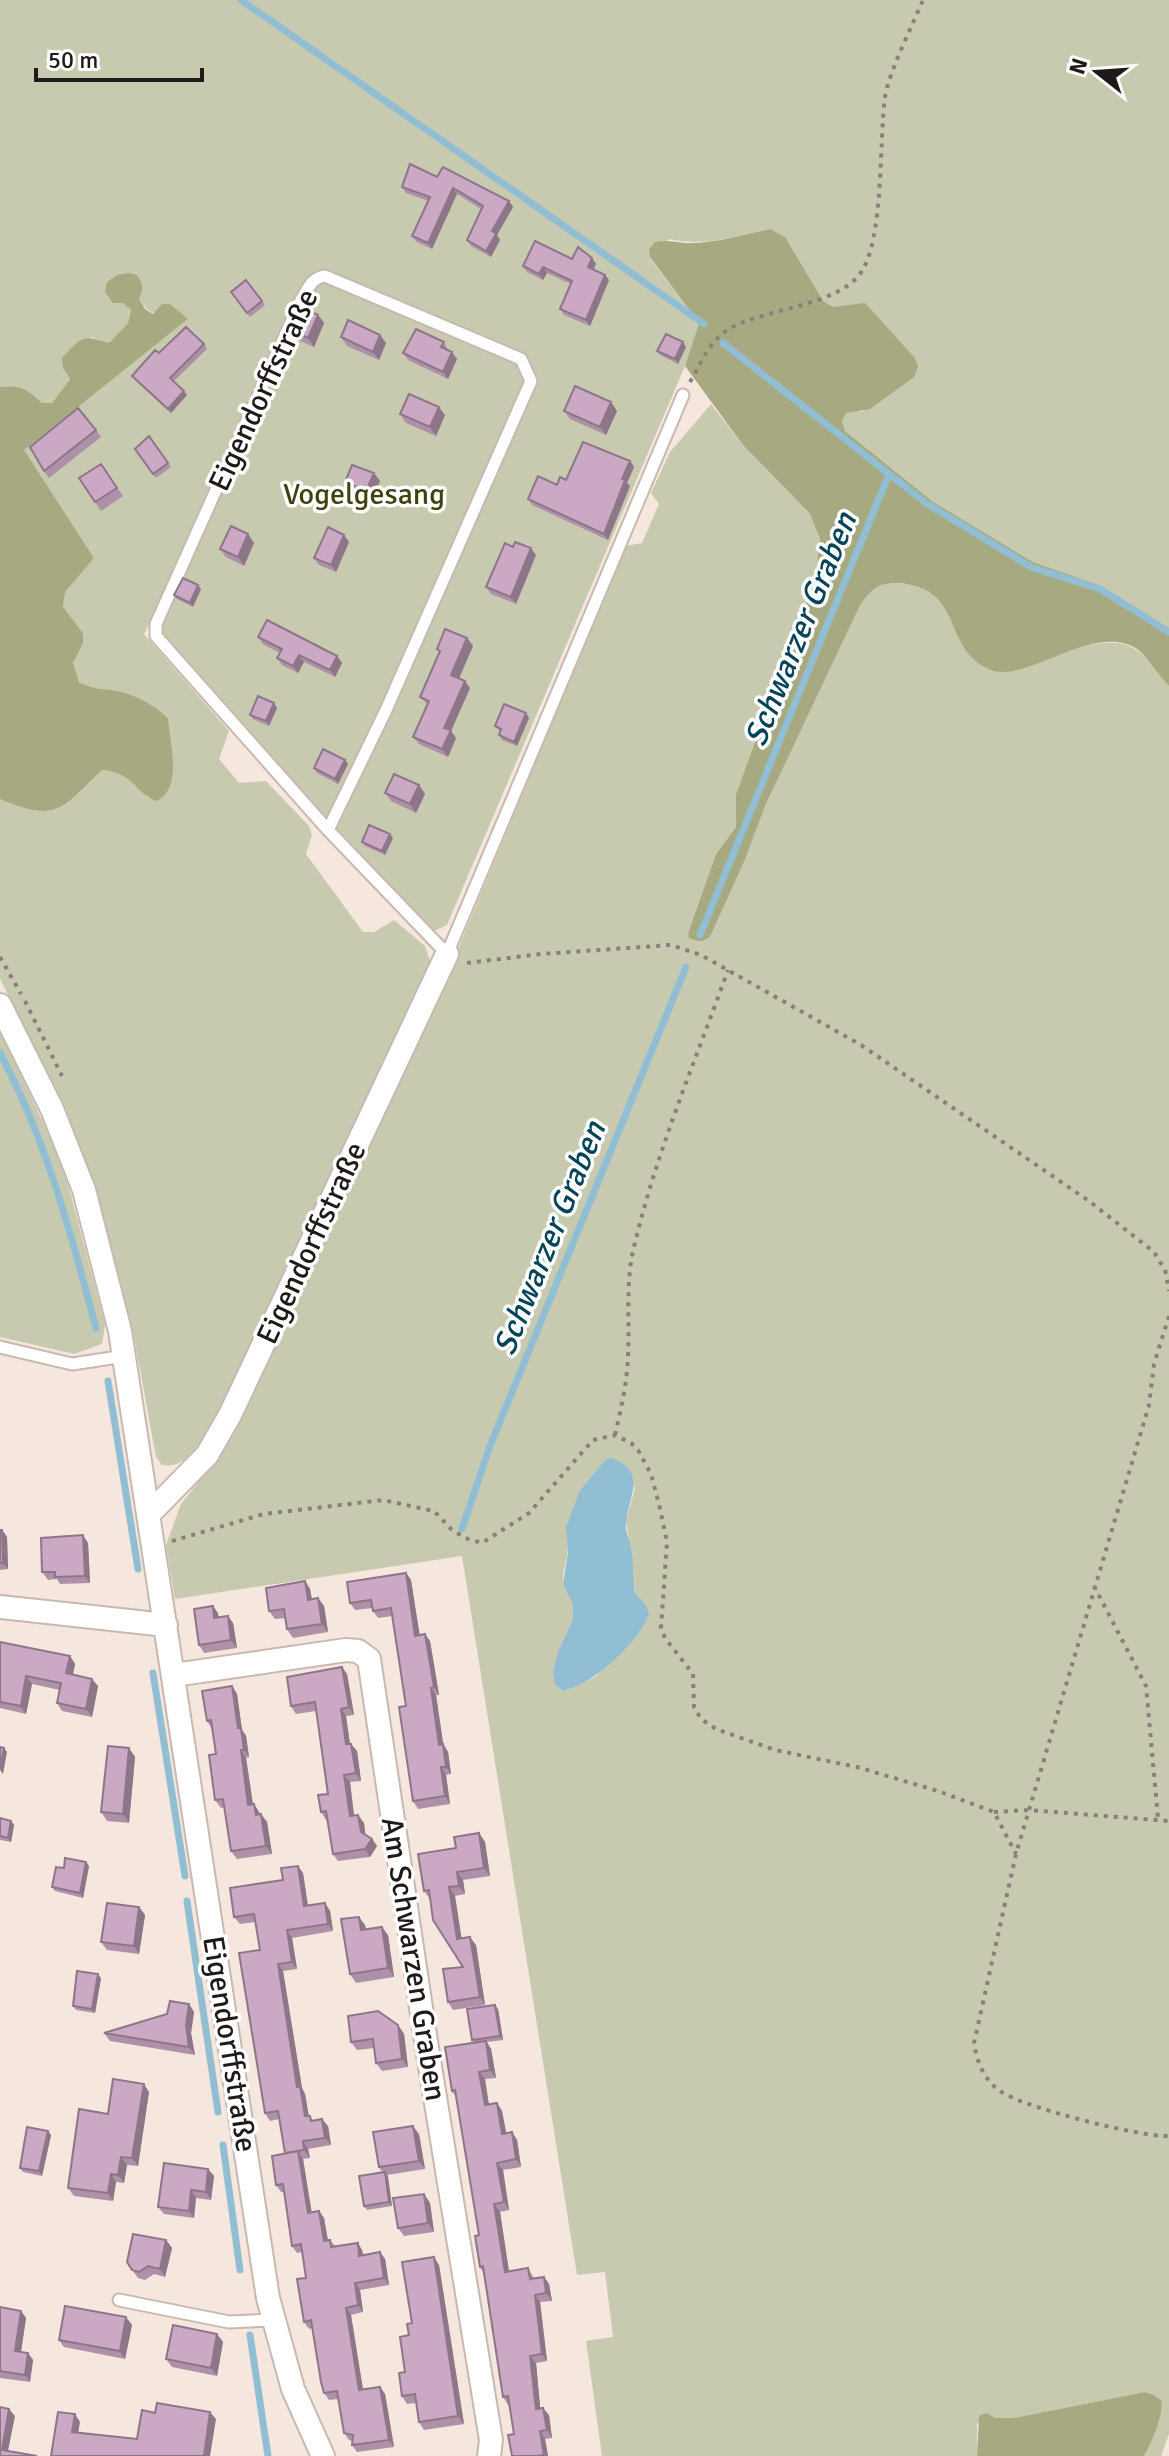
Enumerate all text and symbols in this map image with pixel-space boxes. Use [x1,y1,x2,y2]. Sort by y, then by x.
scale bar [36,32,202,82]
north arrow [1057,32,1137,112]
text: 50 m [48,45,98,75]
text: N [1063,55,1094,78]
street label: Eigendorffstraße [201,283,326,497]
park label: Vogelgesang [283,476,445,513]
water label: Schwarzer Graben [736,505,866,752]
water label: Schwarzer Graben [485,1114,615,1361]
street label: Eigendorffstraße [249,1136,374,1350]
street label: Am Schwarzen Graben [373,1815,454,2104]
street label: Eigendorffstraße [194,1933,265,2155]

